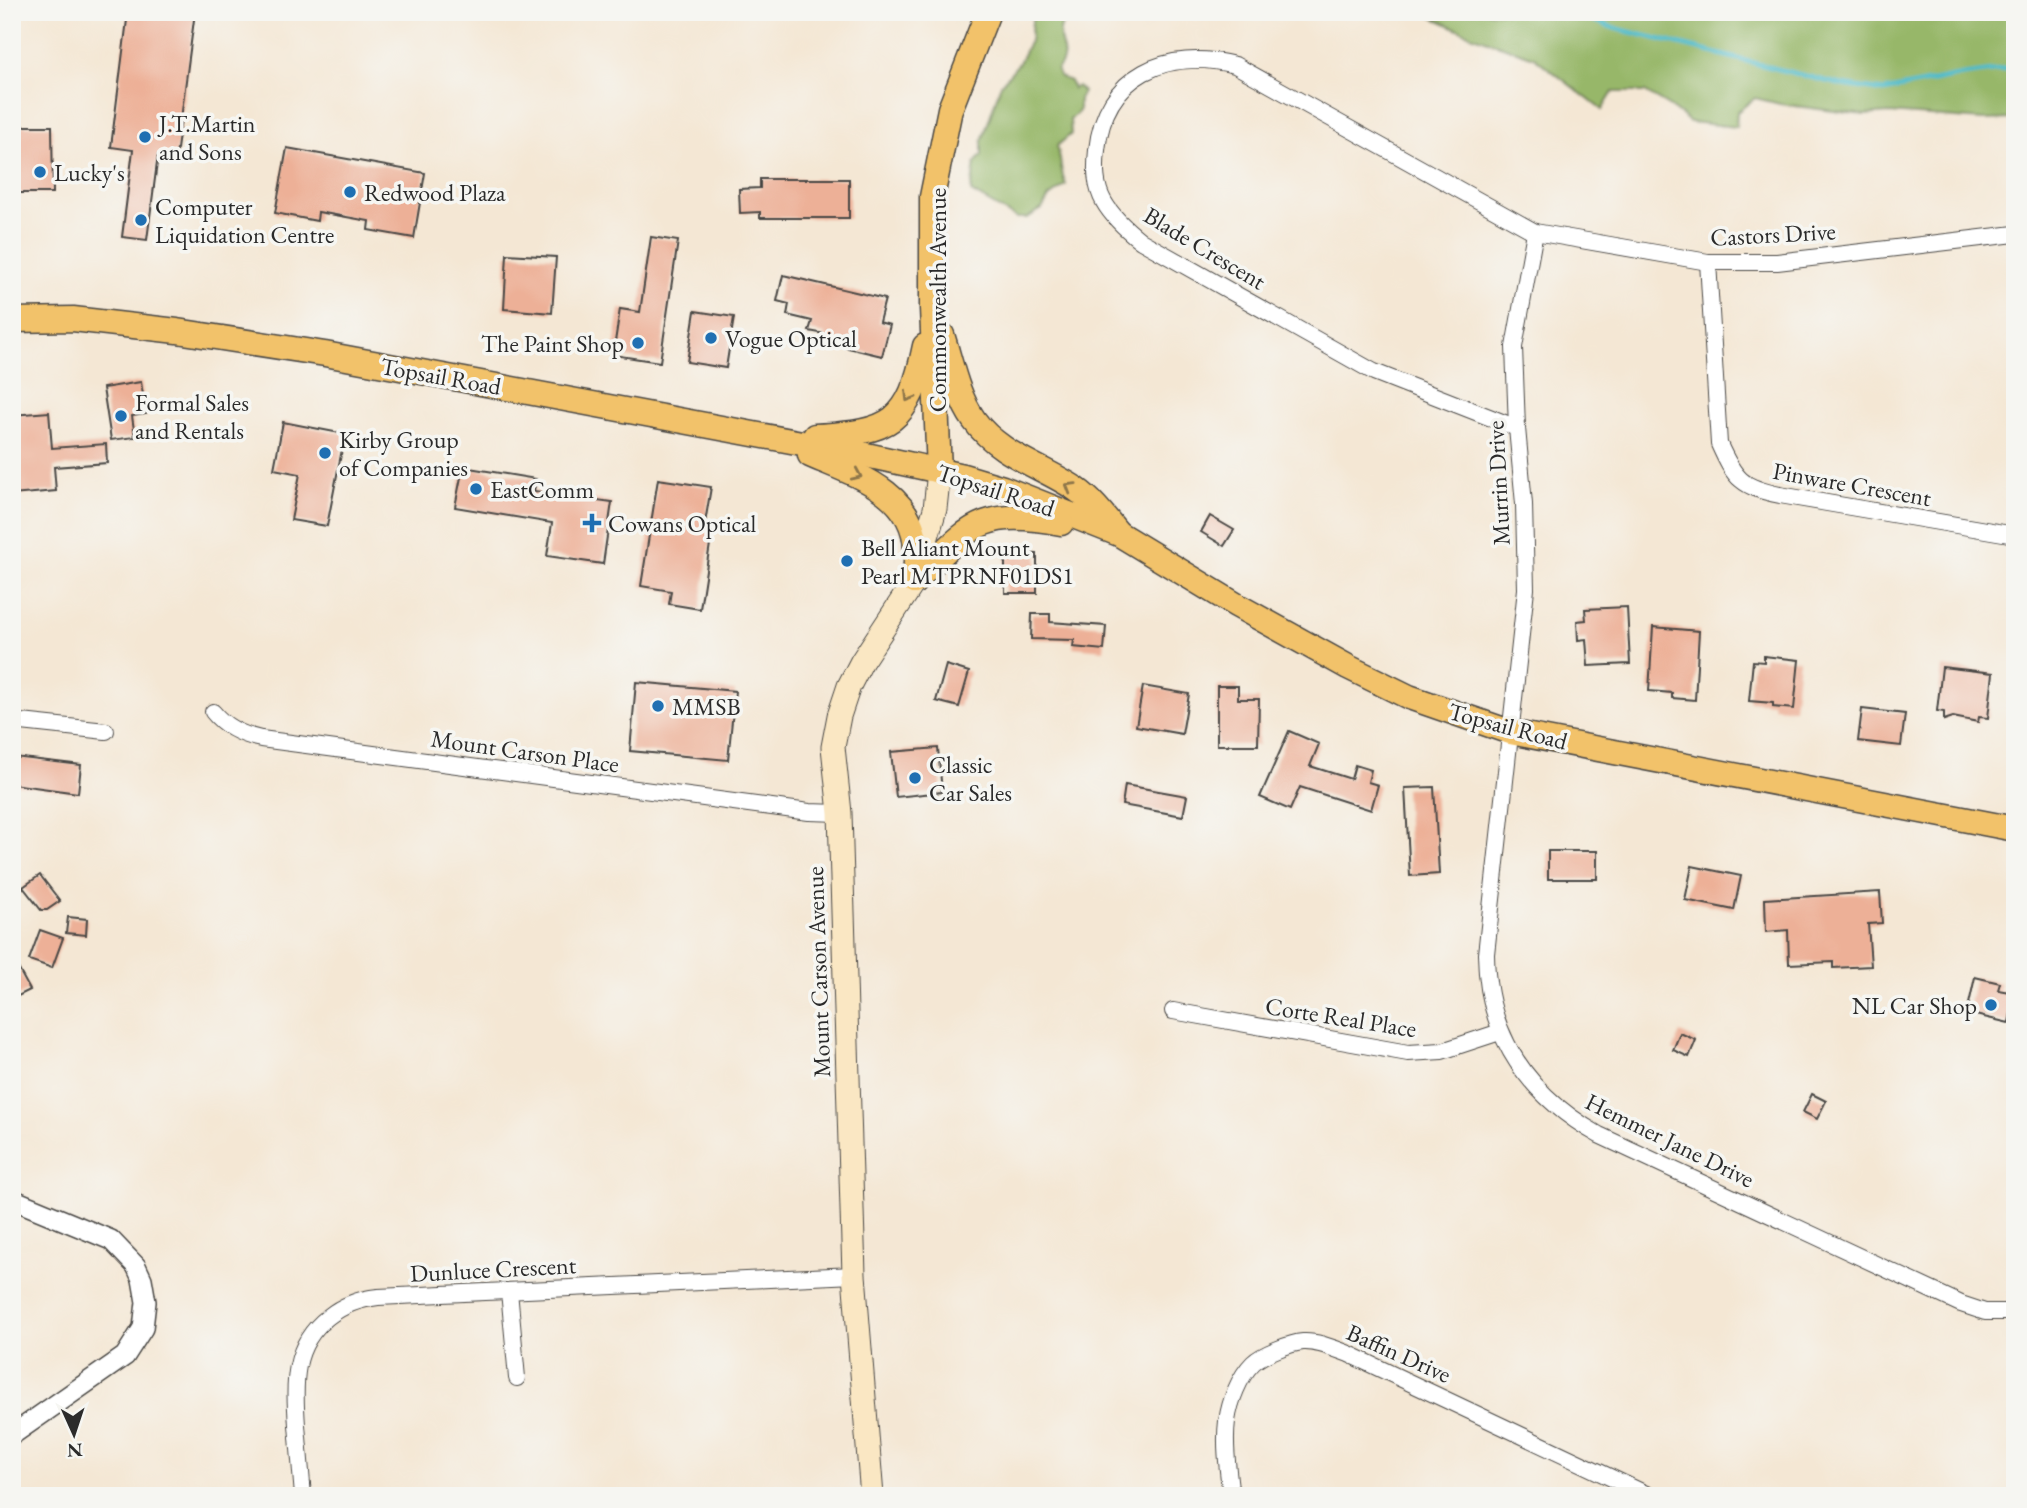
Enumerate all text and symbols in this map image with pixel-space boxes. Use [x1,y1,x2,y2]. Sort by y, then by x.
place label: J.T.Martin and Sons [157,108,256,167]
marker: J.T.Martin and Sons [137,129,153,145]
place label: Lucky's [54,157,125,188]
marker: Lucky's [32,164,48,180]
place label: Redwood Plaza [364,177,506,208]
marker: Redwood Plaza [342,184,358,200]
street label: Commonwealth Avenue [922,188,953,412]
place label: Computer Liquidation Centre [155,191,334,250]
street label: Blade Crescent [1138,199,1272,297]
marker: Computer Liquidation Centre [133,212,149,228]
street label: Castors Drive [1709,215,1837,253]
place label: Vogue Optical [725,323,857,354]
place label: The Paint Shop [481,328,624,359]
marker: Vogue Optical [703,330,719,346]
marker: The Paint Shop [630,335,646,351]
street label: Topsail Road [378,350,505,402]
place label: Formal Sales and Rentals [135,387,249,446]
one-way arrow [904,389,917,402]
marker: Formal Sales and Rentals [113,408,129,424]
street label: Murrin Drive [1479,420,1517,546]
place label: Kirby Group of Companies [339,424,468,483]
marker: Kirby Group of Companies [317,445,333,461]
street label: Pinware Crescent [1770,455,1934,513]
street label: Topsail Road [933,456,1060,524]
one-way arrow [849,467,862,481]
place label: EastComm [490,474,594,505]
marker: EastComm [468,481,484,497]
one-way arrow [1065,482,1078,495]
place label: Cowans Optical [608,508,757,539]
marker: Cowans Optical [582,513,602,533]
place label: Bell Aliant Mount Pearl MTPRNF01DS1 [861,532,1074,591]
marker: Bell Aliant Mount Pearl MTPRNF01DS1 [839,553,855,569]
place label: MMSB [672,691,741,722]
street label: Topsail Road [1445,695,1572,757]
marker: MMSB [650,698,666,714]
street label: Mount Carson Place [429,722,621,780]
place label: Classic Car Sales [929,749,1012,808]
marker: Classic Car Sales [907,770,923,786]
street label: Mount Carson Avenue [799,866,837,1078]
street label: Corte Real Place [1263,990,1419,1044]
place label: NL Car Shop [1852,990,1977,1021]
marker: NL Car Shop [1983,997,1999,1013]
street label: Hemmer Jane Drive [1580,1086,1760,1194]
street label: Dunluce Crescent [409,1249,577,1289]
street label: Baffin Drive [1342,1316,1456,1390]
north arrow [38,1400,108,1470]
text: N [66,1438,83,1463]

